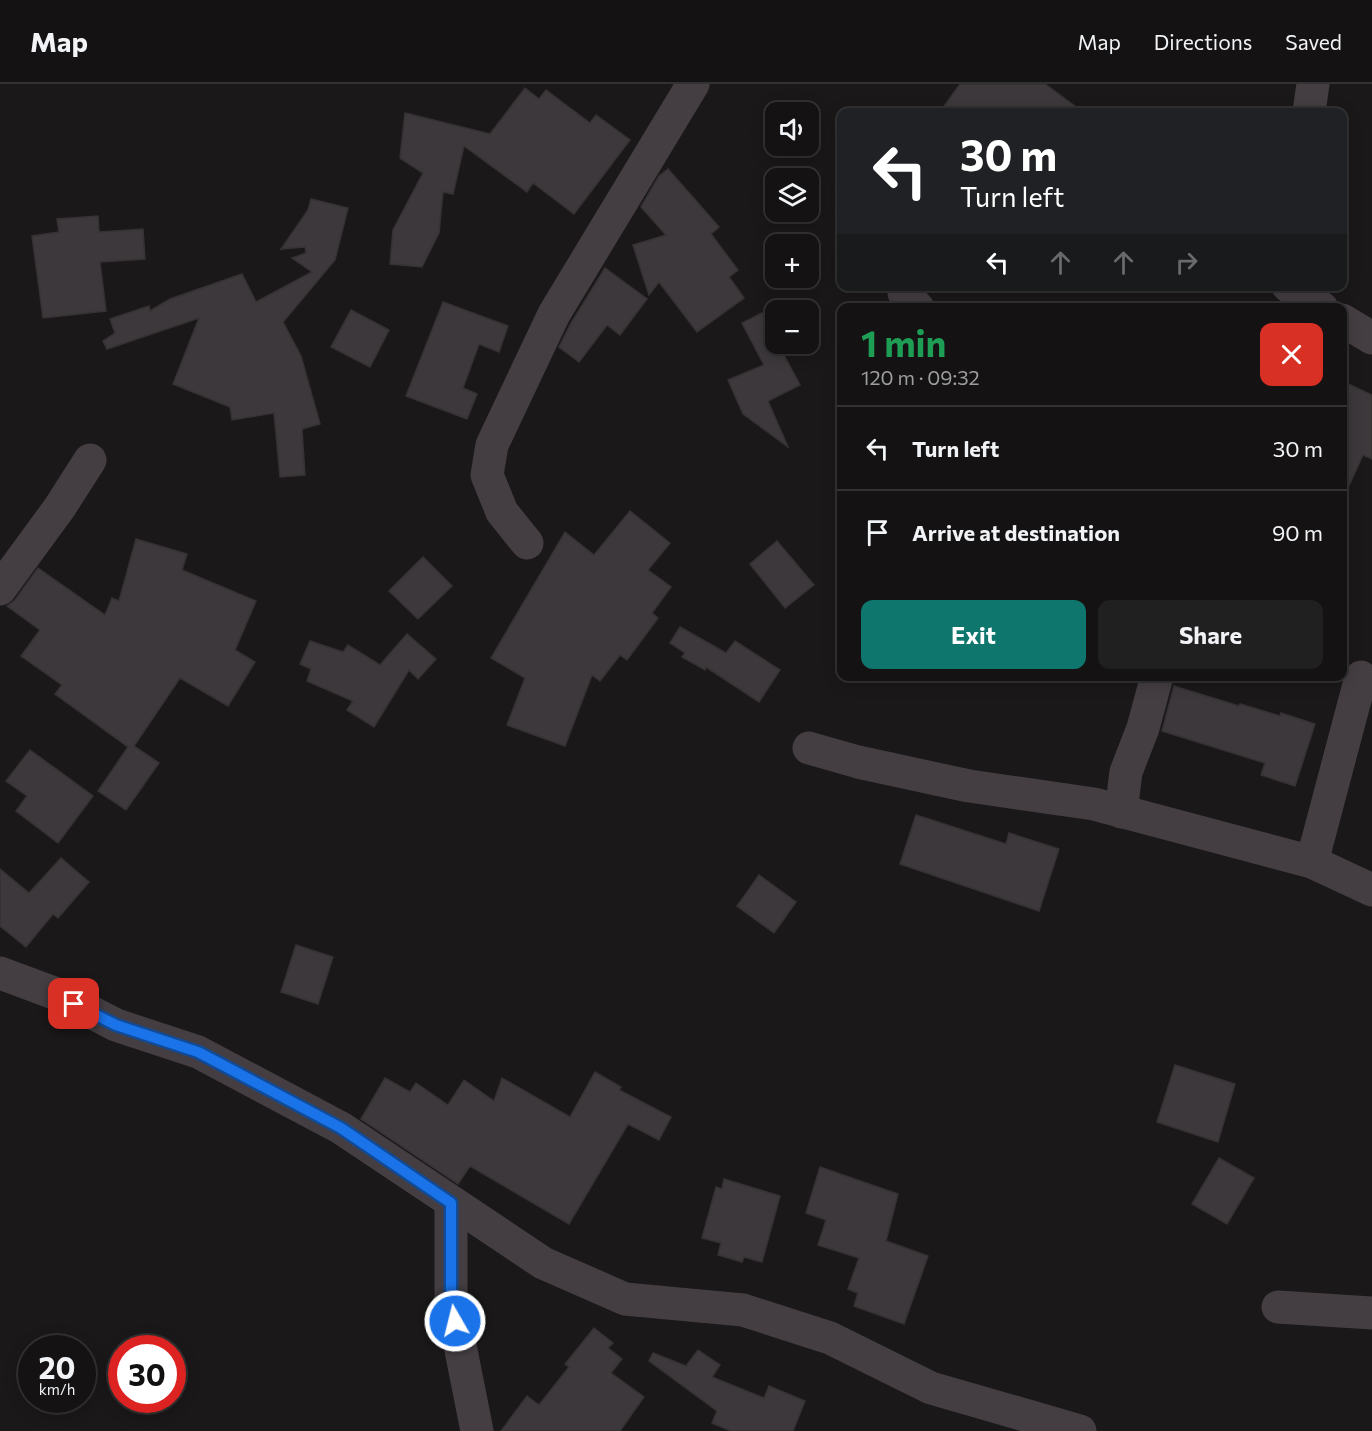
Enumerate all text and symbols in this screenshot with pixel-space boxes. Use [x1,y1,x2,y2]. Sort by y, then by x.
text: Map [30,24,88,58]
text: Map [1078,29,1121,54]
text: Directions [1154,29,1252,54]
text: Saved [1285,29,1342,54]
map controls [765,102,819,354]
button: sound [765,102,819,156]
text: 30 m [960,128,1057,180]
icon: left [861,132,939,210]
button: layers [765,168,819,222]
text: Turn left [960,180,1064,213]
button: + [765,234,819,288]
icon: left [981,246,1014,279]
icon: ahead [1044,246,1077,279]
icon: ahead [1107,246,1140,279]
icon: right [1170,246,1203,279]
button: − [765,300,819,354]
text: 1 min [861,320,946,364]
button: close [1260,323,1323,386]
text: 120 m · 09:32 [861,365,980,389]
icon: left [861,432,894,465]
text: Turn left [912,435,999,462]
text: 30 m [1273,435,1323,462]
icon: arrive [861,516,894,549]
text: Arrive at destination [912,519,1120,546]
text: 90 m [1272,519,1323,546]
button: Exit [861,600,1086,669]
button: Share [1098,600,1323,669]
pin [48,978,99,1029]
icon: arrive [57,987,90,1020]
position arrow [423,1289,487,1353]
speed limit sign: 30 [108,1335,186,1413]
text: 20 [39,1348,75,1385]
text: km/h [39,1380,75,1398]

